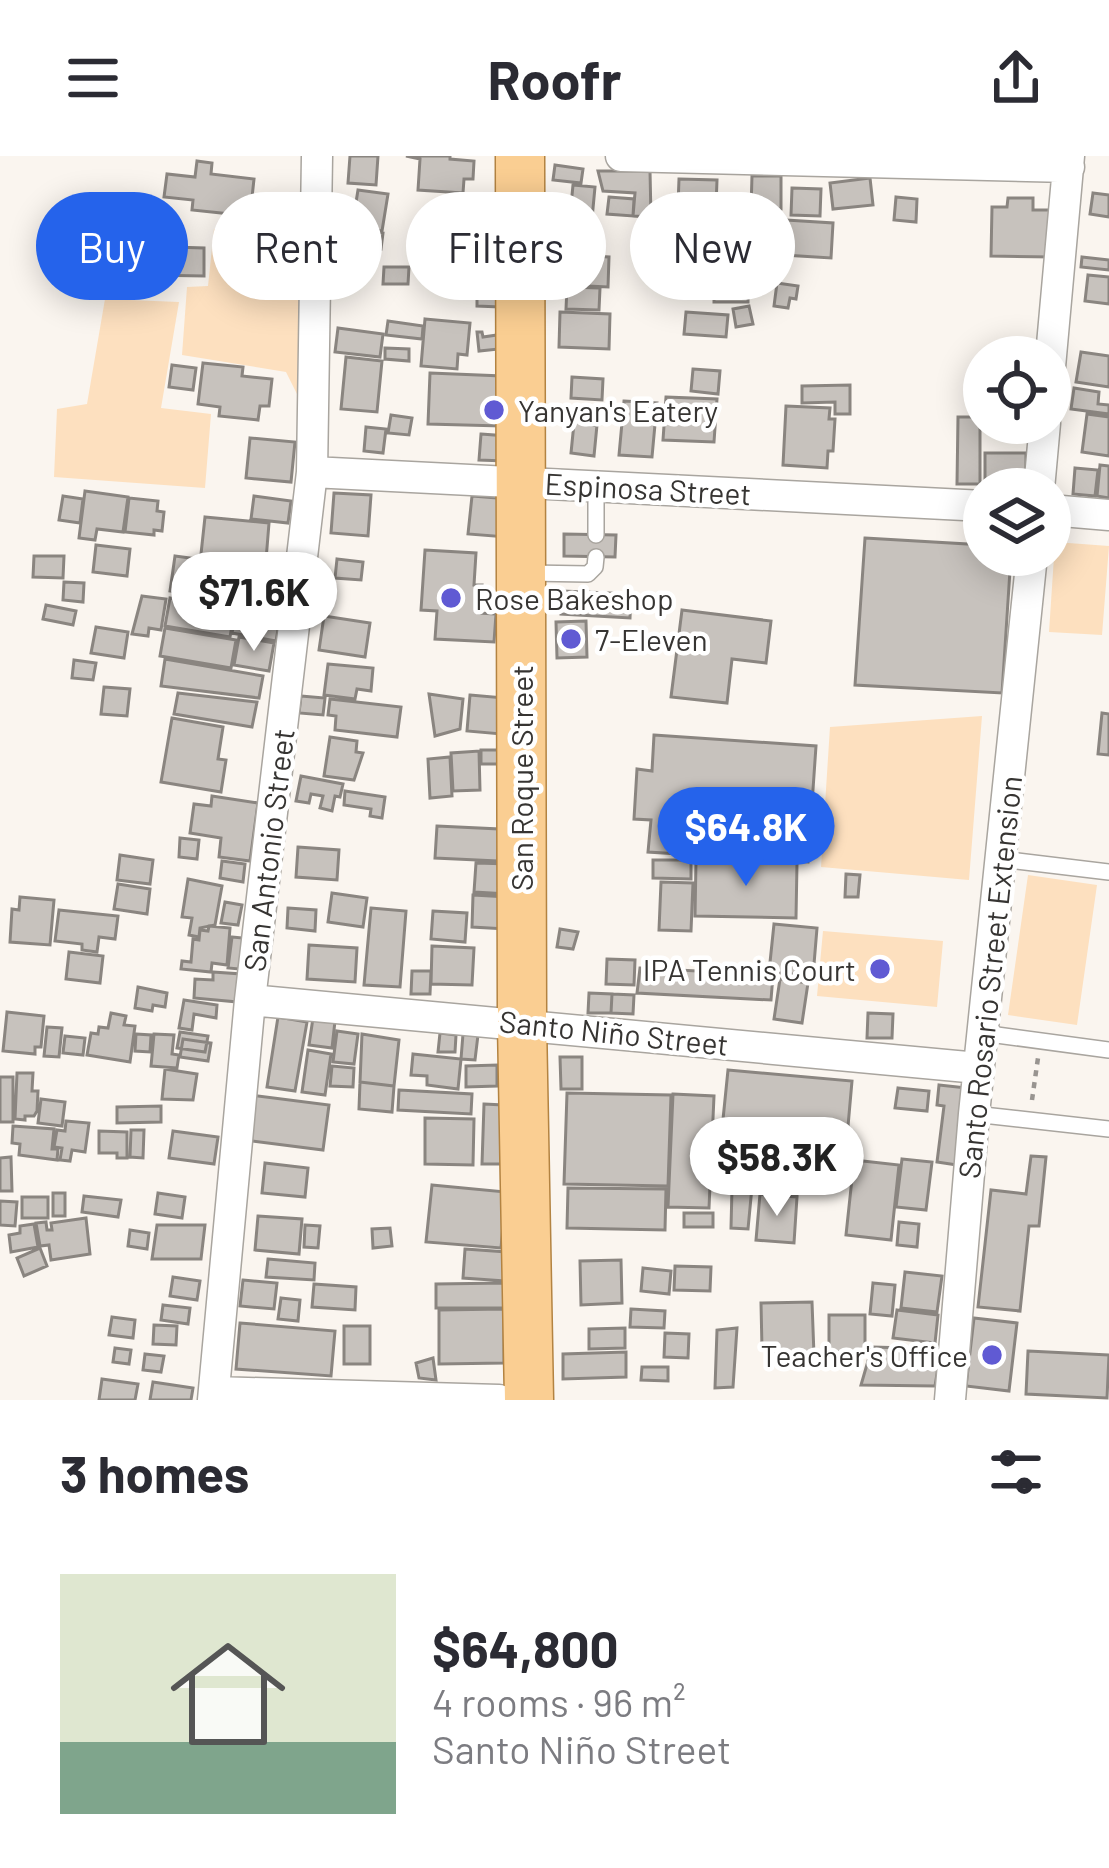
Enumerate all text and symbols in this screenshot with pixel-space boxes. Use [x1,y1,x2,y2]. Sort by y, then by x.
icon: menu [60,45,126,111]
icon: share [983,45,1049,111]
text: Roofr [488,46,621,111]
chip: Buy [36,192,188,300]
chip: Rent [212,192,382,300]
chip: Filters [406,192,606,300]
chip: New [630,192,795,300]
map controls [963,336,1071,576]
button: locate [963,336,1071,444]
place label: Yanyan's Eatery [518,392,718,428]
marker: Yanyan's Eatery [481,397,507,423]
street label: Espinosa Street [544,465,752,511]
button: layers [963,468,1071,576]
pin: $71.6K [156,552,352,654]
text: $71.6K [198,567,310,614]
place label: Rose Bakeshop [475,580,673,616]
marker: Rose Bakeshop [438,585,464,611]
place label: 7-Eleven [595,621,708,657]
marker: 7-Eleven [558,626,584,652]
street label: San Roque Street [503,665,539,891]
street label: San Antonio Street [235,727,301,973]
street label: Santo Rosario Street Extension [950,774,1028,1180]
pin: $64.8K [648,787,844,889]
text: $64.8K [685,802,807,849]
place label: IPA Tennis Court [643,951,856,987]
marker: IPA Tennis Court [867,956,893,982]
street label: Santo Niño Street [498,1002,730,1062]
pin: $58.3K [679,1117,875,1219]
text: $58.3K [717,1132,837,1179]
place label: Teacher's Office [761,1337,968,1373]
marker: Teacher's Office [979,1342,1005,1368]
icon: filters [983,1439,1049,1505]
text: 3 homes [60,1442,249,1503]
text: $64,800 [432,1617,619,1678]
icon: home [156,1622,300,1766]
text: 4 rooms · 96 m² [432,1678,686,1725]
text: Santo Niño Street [432,1725,731,1772]

